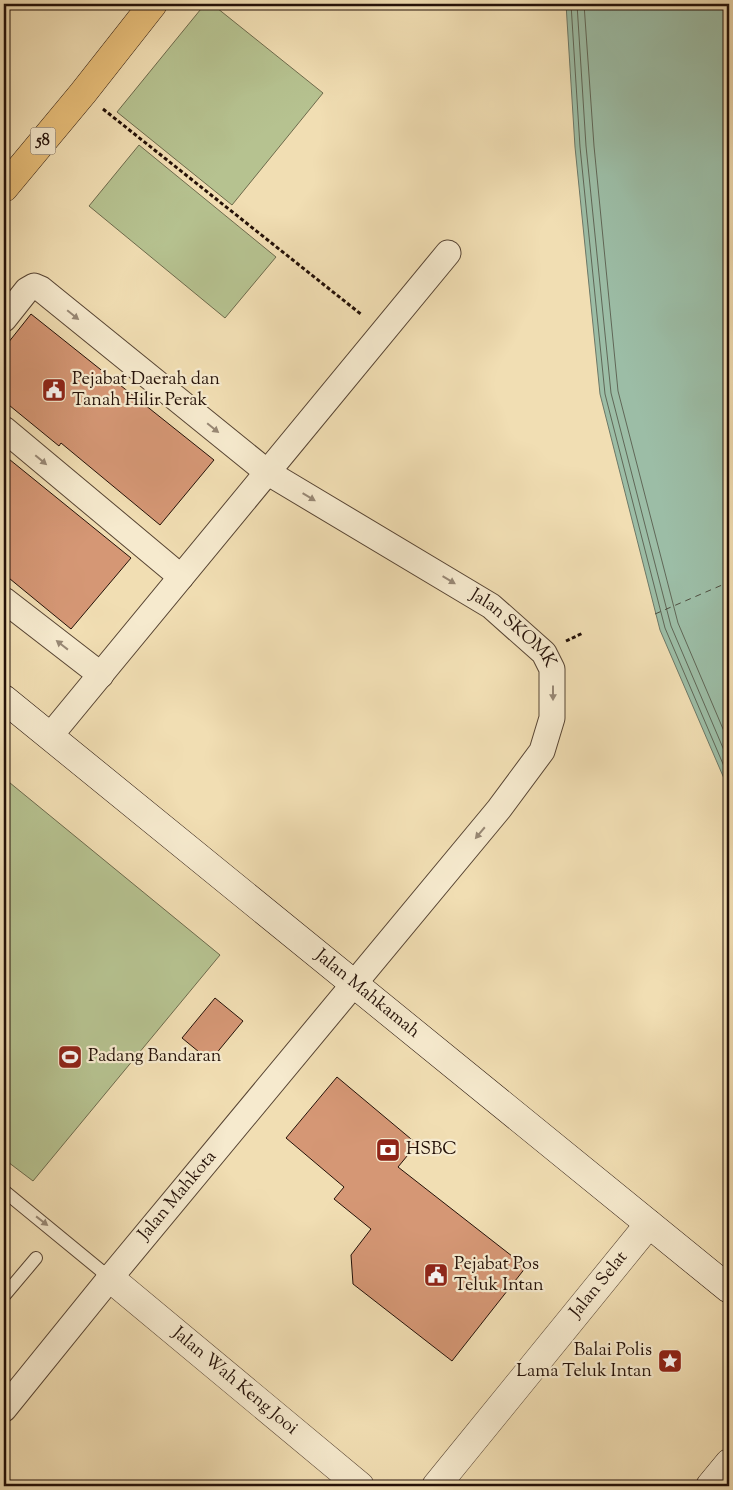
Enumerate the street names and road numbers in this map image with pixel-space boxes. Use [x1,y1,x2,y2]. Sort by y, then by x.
road number: 58 [30,128,56,154]
street label: Jalan SKOMK [464,583,562,672]
street label: Jalan Mahkamah [308,943,425,1045]
street label: Jalan Mahkota [132,1145,223,1247]
street label: Jalan Selat [564,1246,635,1325]
street label: Jalan Wah Keng Jooi [165,1321,303,1442]

